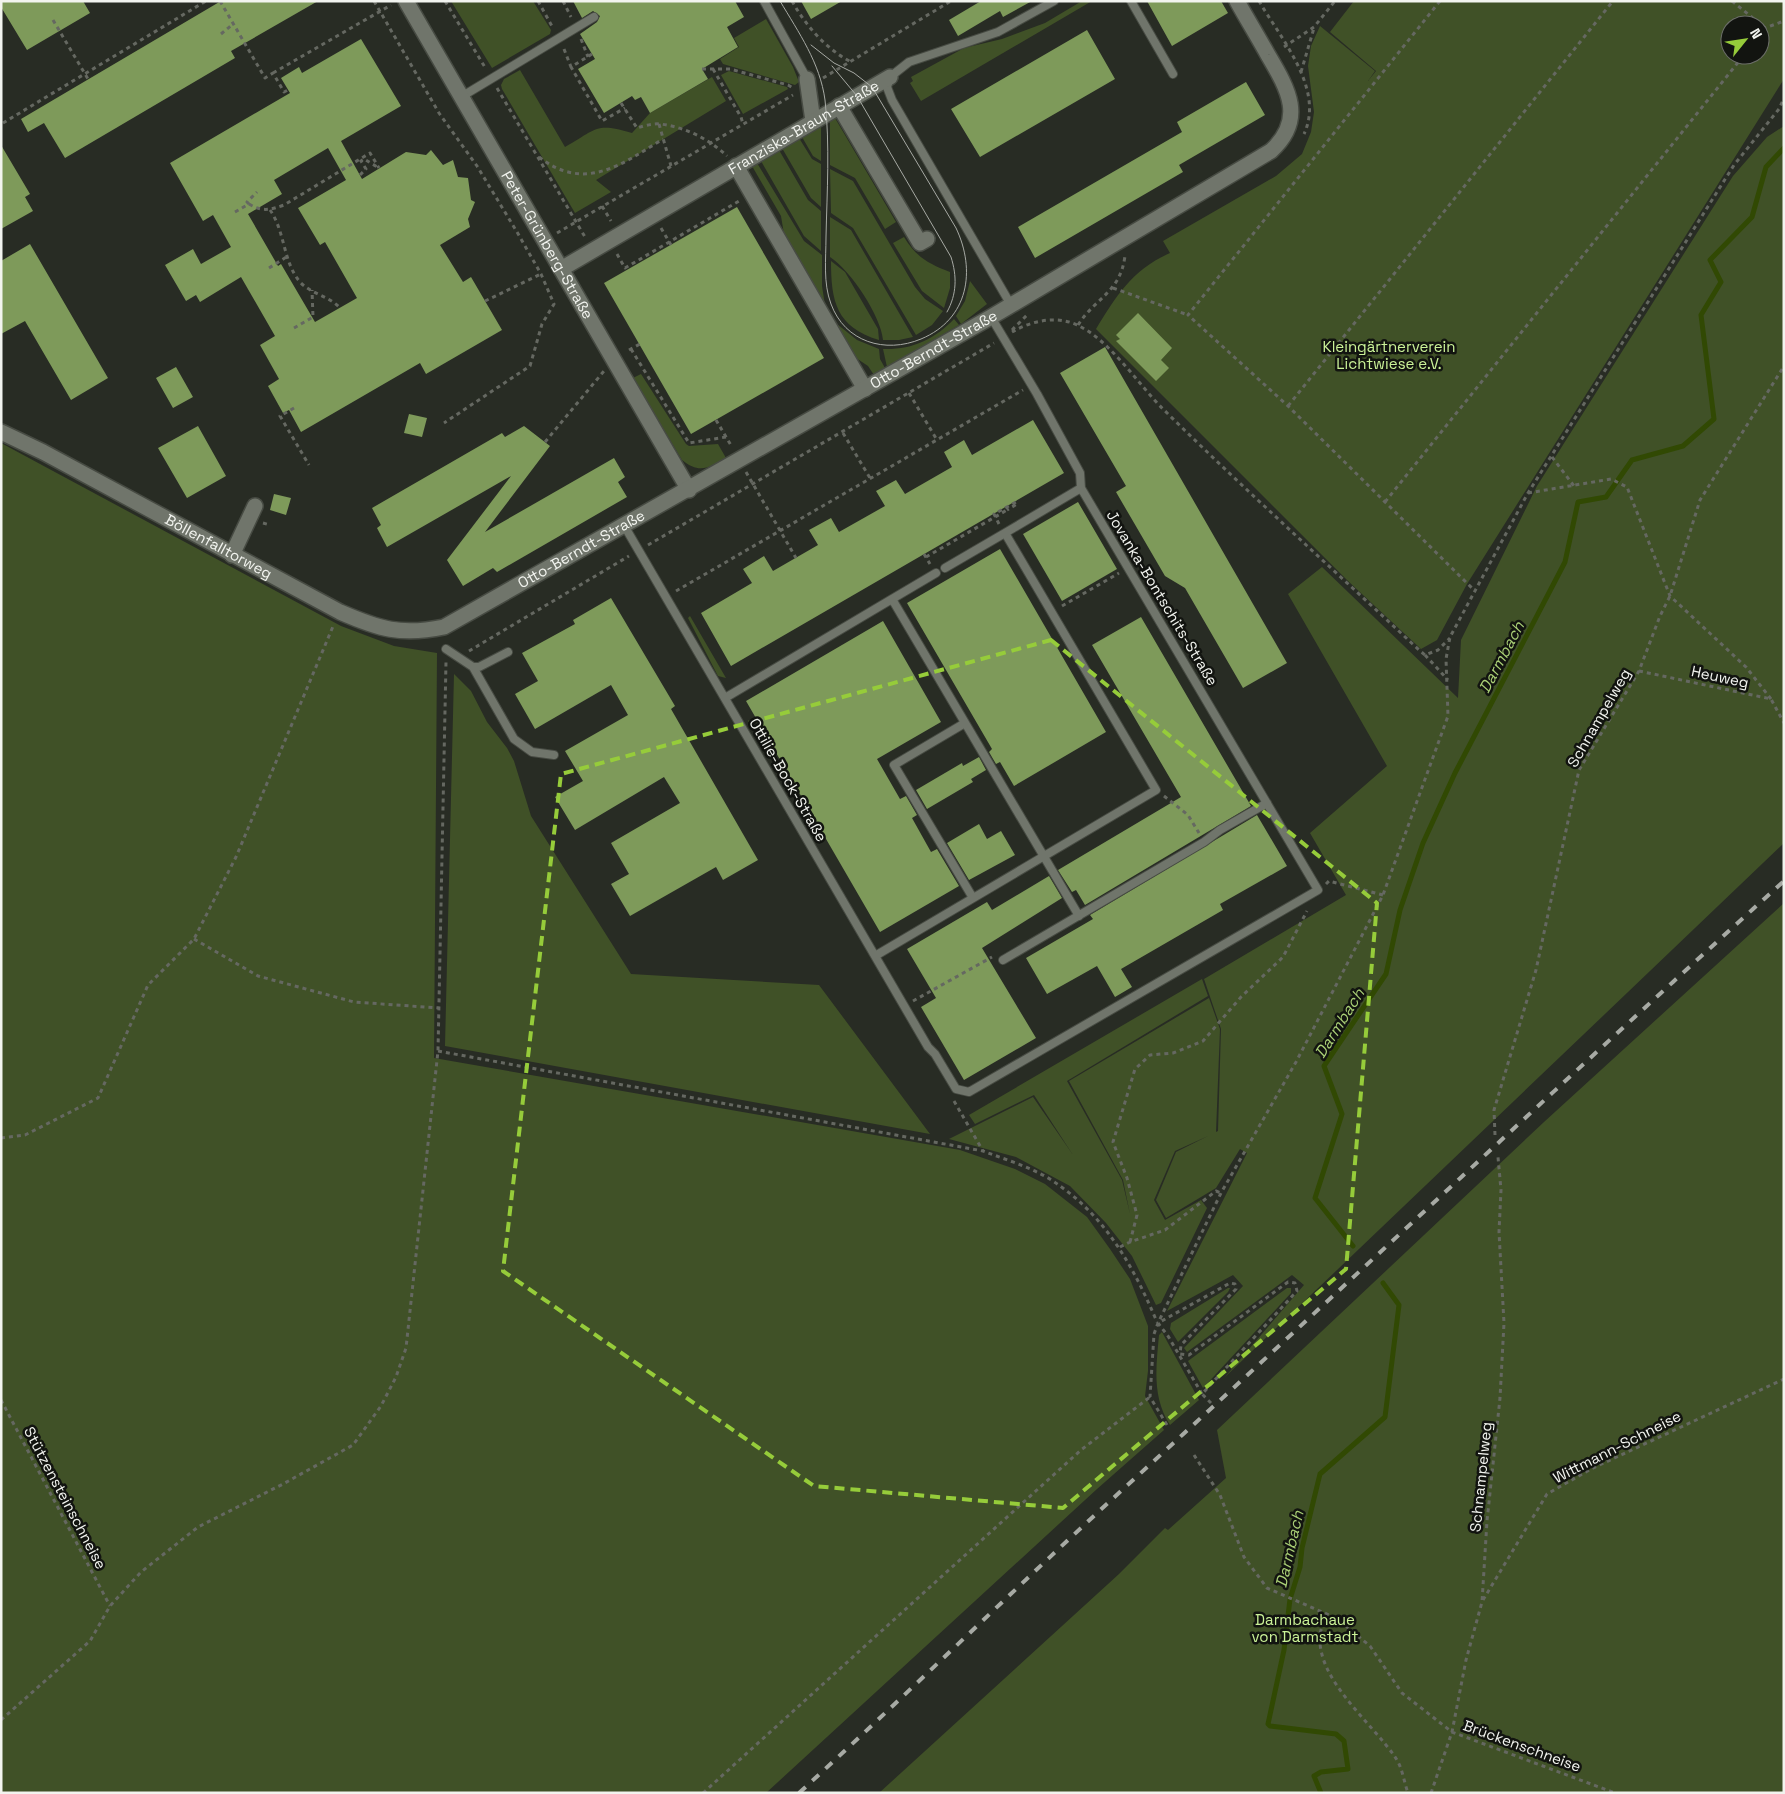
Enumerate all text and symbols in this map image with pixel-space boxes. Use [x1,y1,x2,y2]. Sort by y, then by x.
north arrow [1720,15,1770,65]
text: N [1746,25,1766,42]
street label: Franziska-Braun-Straße [725,75,882,178]
street label: Peter-Grünberg-Straße [497,167,598,322]
street label: Otto-Berndt-Straße [866,305,1001,393]
park label: Kleingärtnerverein Lichtwiese e.V. [1323,337,1455,373]
street label: Otto-Berndt-Straße [514,505,648,592]
street label: Jovanka-Bontschits-Straße [1102,507,1222,689]
street label: Böllenfalltorweg [162,510,276,583]
water label: Darmbach [1474,617,1530,697]
street label: Heuweg [1690,661,1751,692]
street label: Schnampelweg [1563,665,1634,770]
street label: Ottilie-Bock-Straße [745,715,832,845]
water label: Darmbach [1310,984,1370,1062]
street label: Wittmann-Schneise [1550,1406,1684,1487]
street label: Schnampelweg [1465,1421,1496,1533]
street label: Stützensteinschneise [20,1423,111,1572]
water label: Darmbach [1270,1507,1309,1590]
park label: Darmbachaue von Darmstadt [1252,1610,1358,1646]
street label: Brückenschneise [1461,1715,1584,1776]

